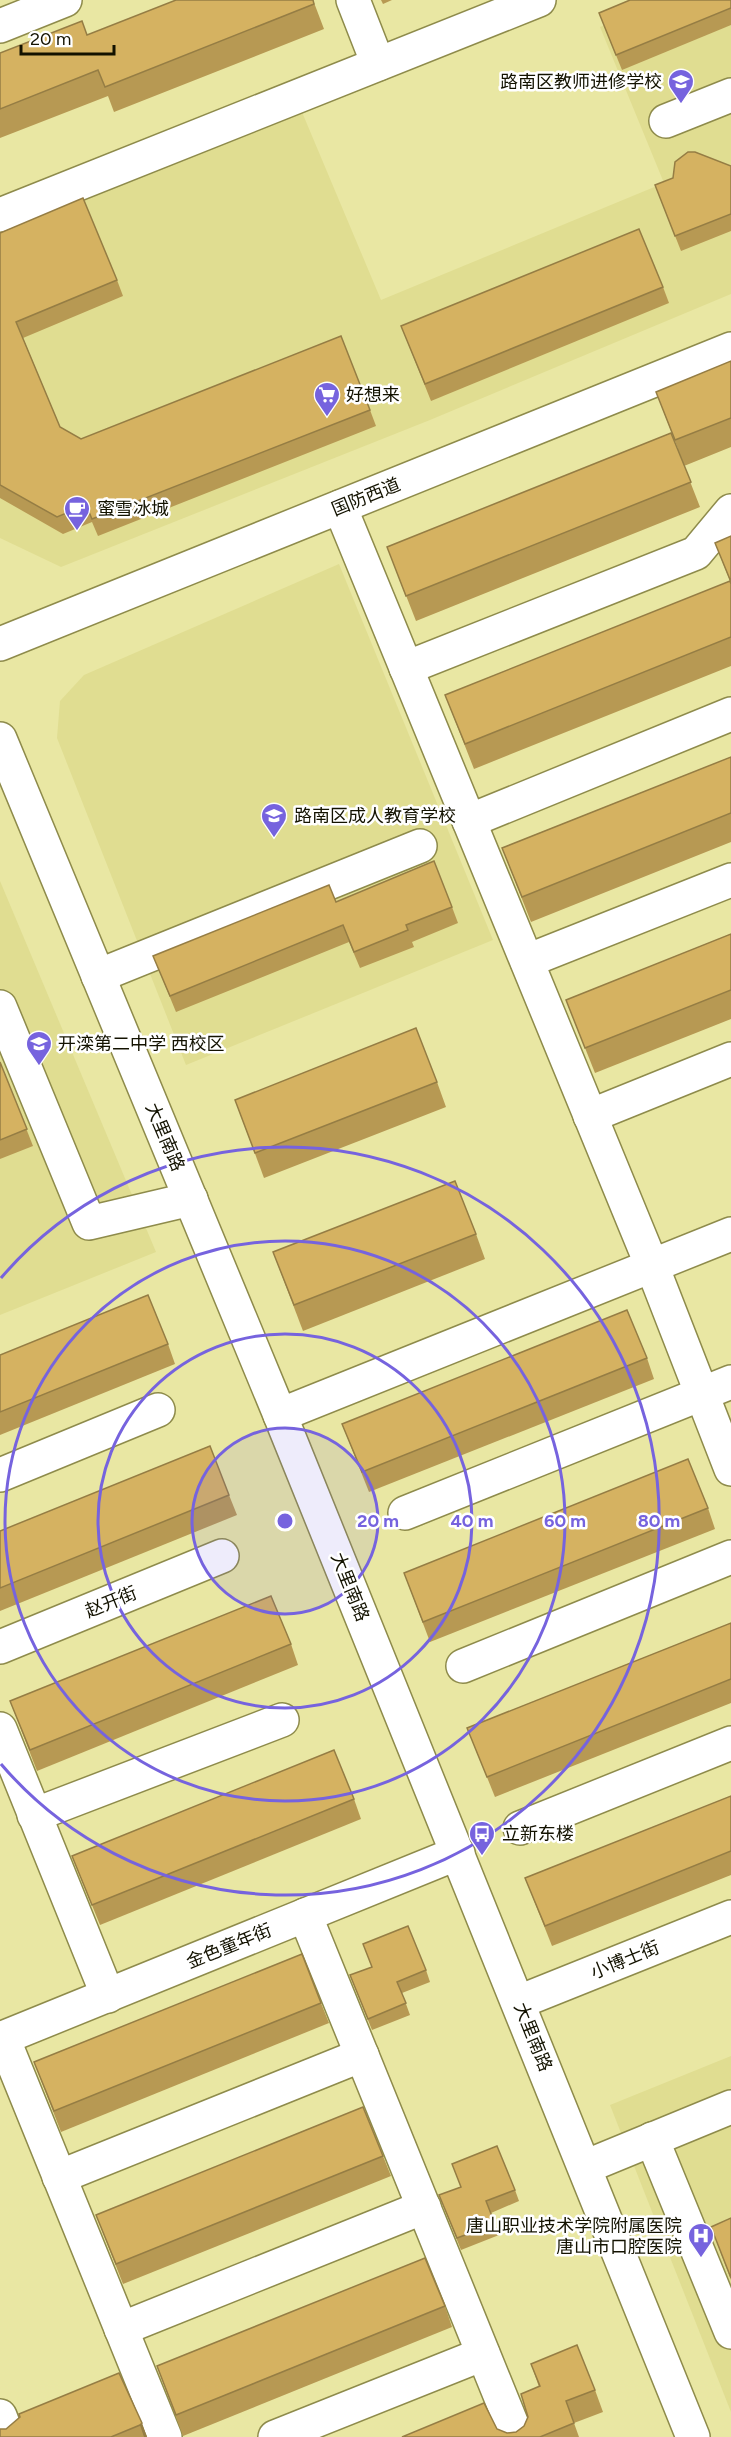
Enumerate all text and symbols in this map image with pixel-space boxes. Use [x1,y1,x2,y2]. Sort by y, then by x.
scale bar [21,18,114,56]
text: 20 m [30,28,71,50]
school or university icon: 路南区教师进修学校 [666,67,696,105]
place label: 路南区教师进修学校 [500,71,662,93]
supermarket icon: 好想来 [312,380,342,418]
place label: 好想来 [346,384,400,406]
street label: 国防西道 [329,473,403,521]
cafe icon: 蜜雪冰城 [62,494,92,532]
place label: 蜜雪冰城 [97,498,169,520]
school or university icon: 路南区成人教育学校 [259,801,289,839]
place label: 路南区成人教育学校 [294,805,456,827]
school or university icon: 开滦第二中学 西校区 [24,1029,54,1067]
place label: 开滦第二中学 西校区 [58,1033,224,1055]
street label: 大里南路 [141,1100,189,1174]
text: 20 m [357,1510,399,1532]
text: 40 m [450,1510,494,1532]
text: 60 m [544,1510,586,1532]
text: 80 m [638,1510,680,1532]
centre of rings [275,1511,295,1531]
street label: 大里南路 [326,1550,374,1624]
street label: 赵开街 [82,1582,140,1622]
bus stop icon: 立新东楼 [467,1819,497,1857]
place label: 立新东楼 [502,1823,574,1845]
street label: 金色童年街 [183,1919,275,1973]
street label: 小博士街 [588,1936,662,1984]
street label: 大里南路 [509,2000,557,2074]
place label: 唐山职业技术学院附属医院 唐山市口腔医院 [466,2215,682,2258]
hospital icon: 唐山职业技术学院附属医院 唐山市口腔医院 [686,2221,716,2259]

